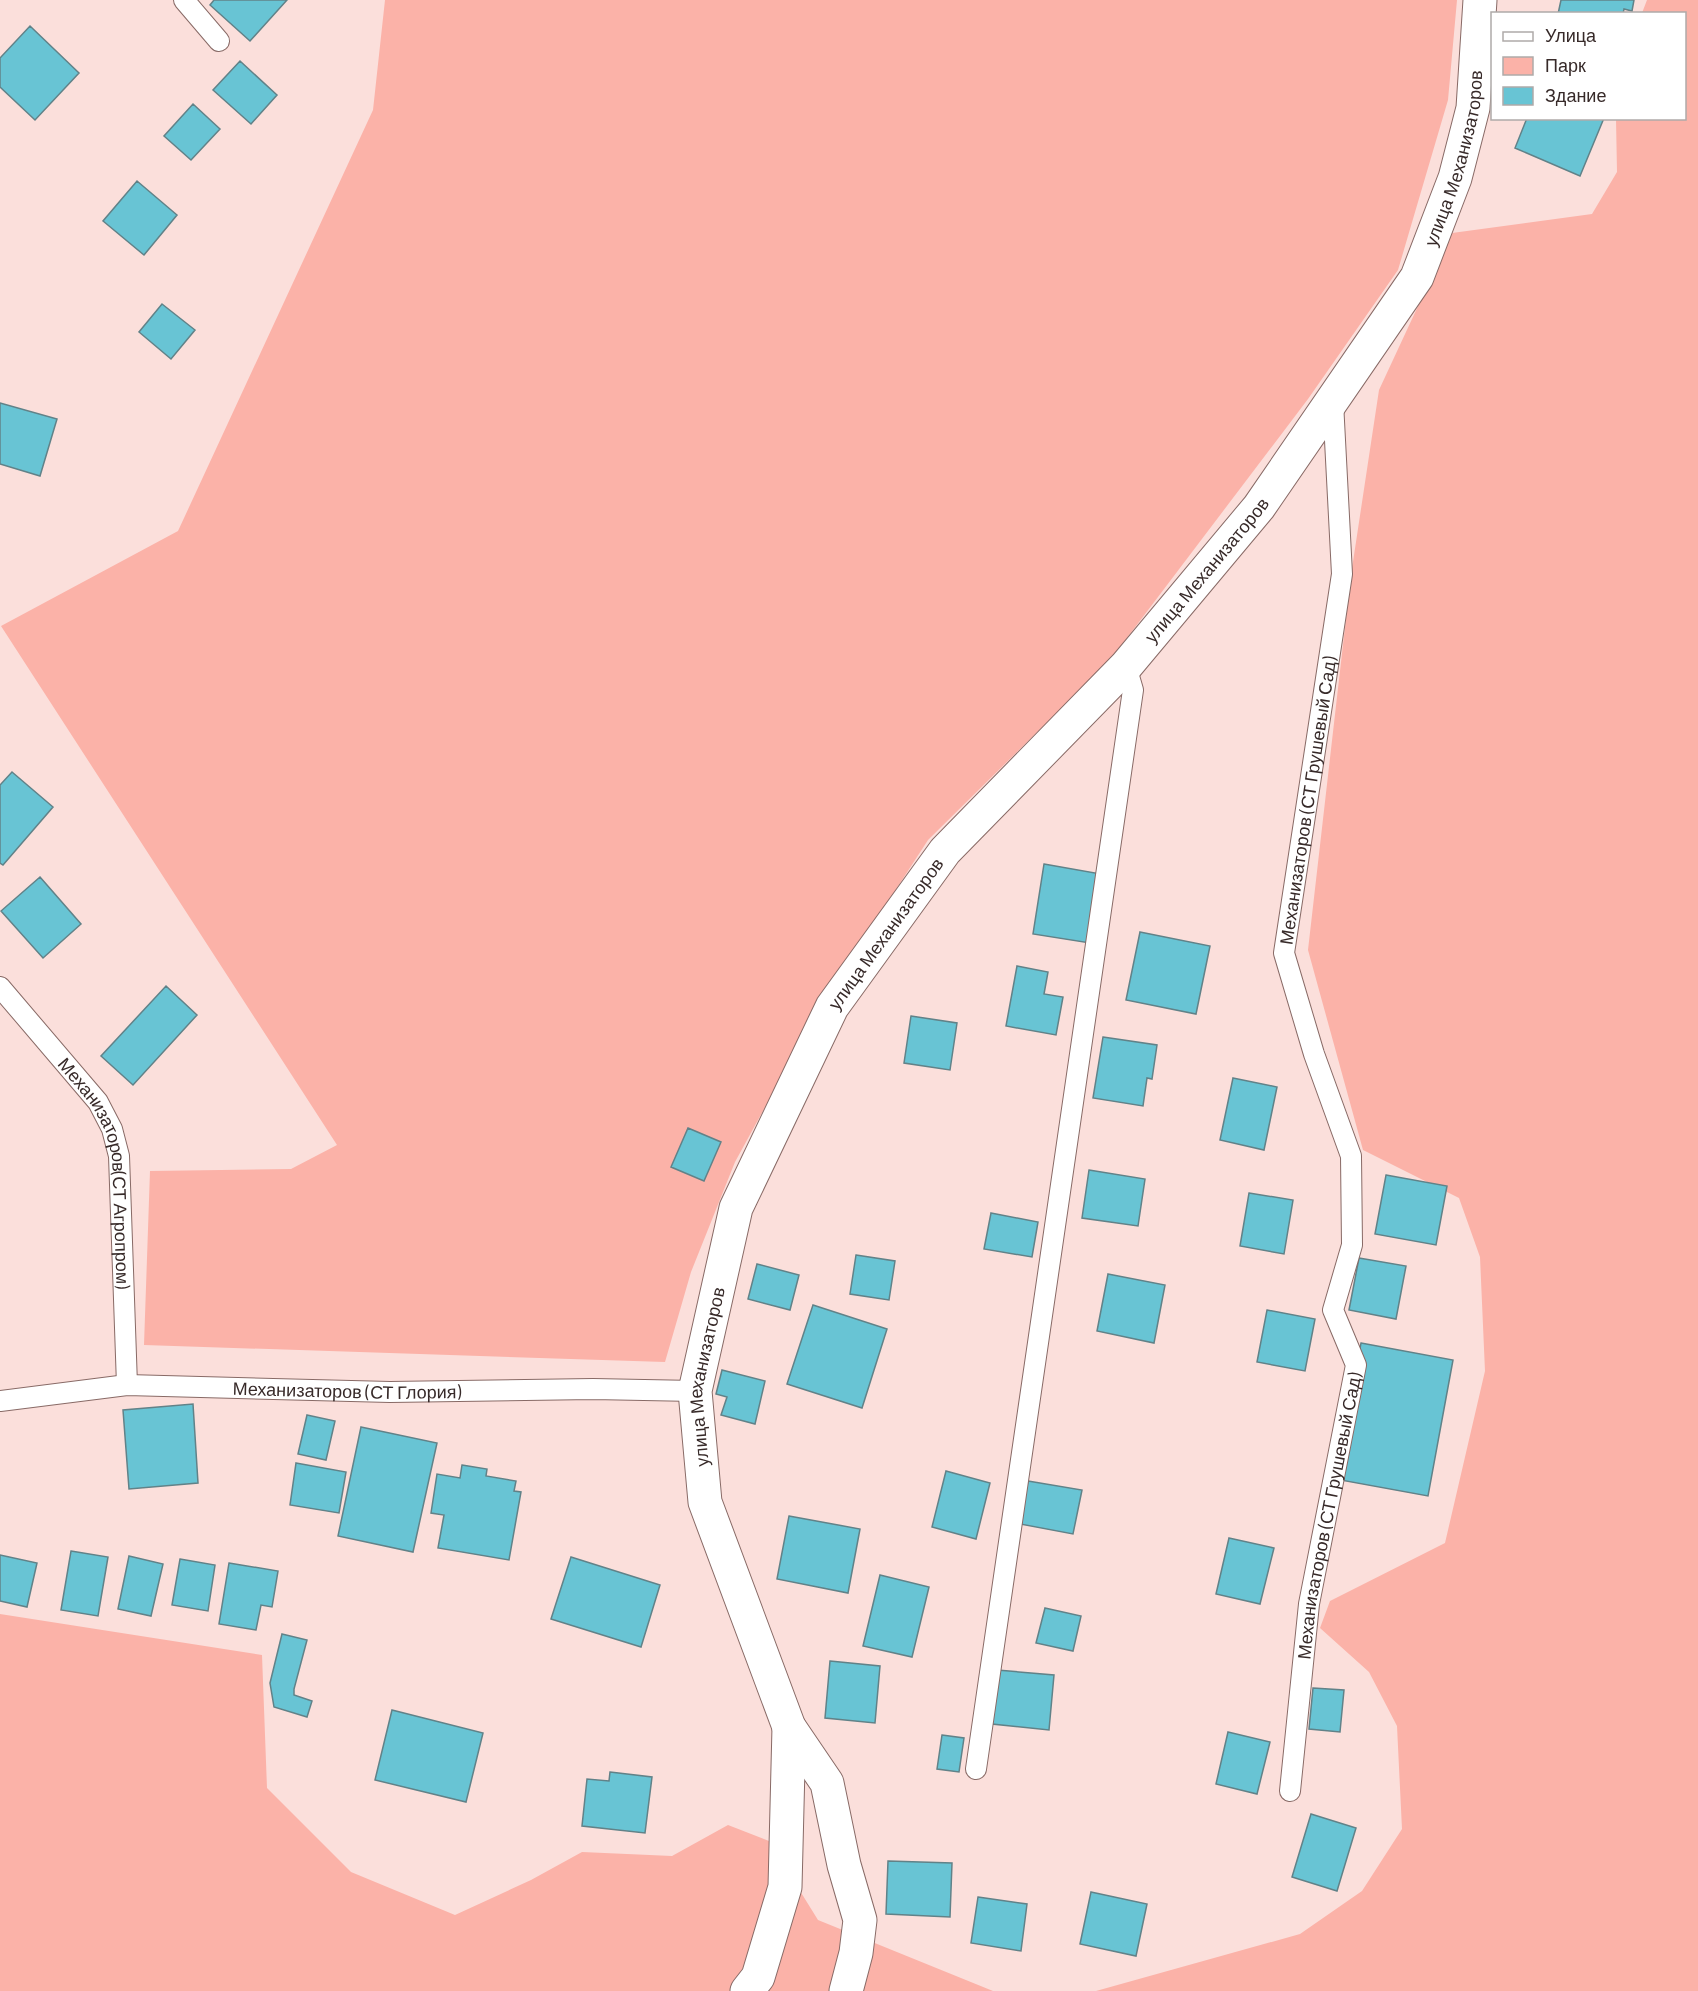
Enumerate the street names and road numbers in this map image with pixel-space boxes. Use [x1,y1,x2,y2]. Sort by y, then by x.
street label: улица Механизаторов [1419,69,1486,249]
street label: улица Механизаторов [1140,493,1273,647]
street label: Механизаторов (СТ Грушевый Сад) [1274,655,1340,946]
street label: улица Механизаторов [823,853,948,1014]
street label: Механизаторов(СТ Агропром) [54,1053,135,1289]
street label: улица Механизаторов [684,1285,729,1468]
street label: Механизаторов (СТ Грушевый Сад) [1292,1370,1365,1660]
street label: Механизаторов (СТ Глория) [232,1377,462,1403]

